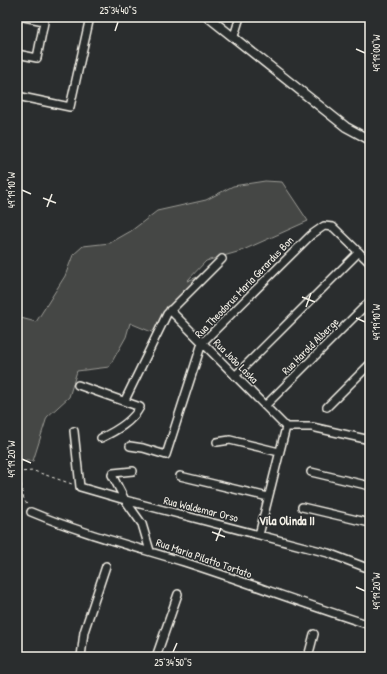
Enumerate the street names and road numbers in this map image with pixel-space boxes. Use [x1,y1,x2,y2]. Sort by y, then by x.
street label: Rua Theodorus Maria Gerardus Bon [192,233,296,341]
street label: Rua Harold Alberge [279,314,342,377]
street label: Rua João Laska [211,336,262,387]
street label: Rua Waldemar Orso [162,493,240,525]
street label: Rua Maria Pilatto Tortato [154,535,254,581]

